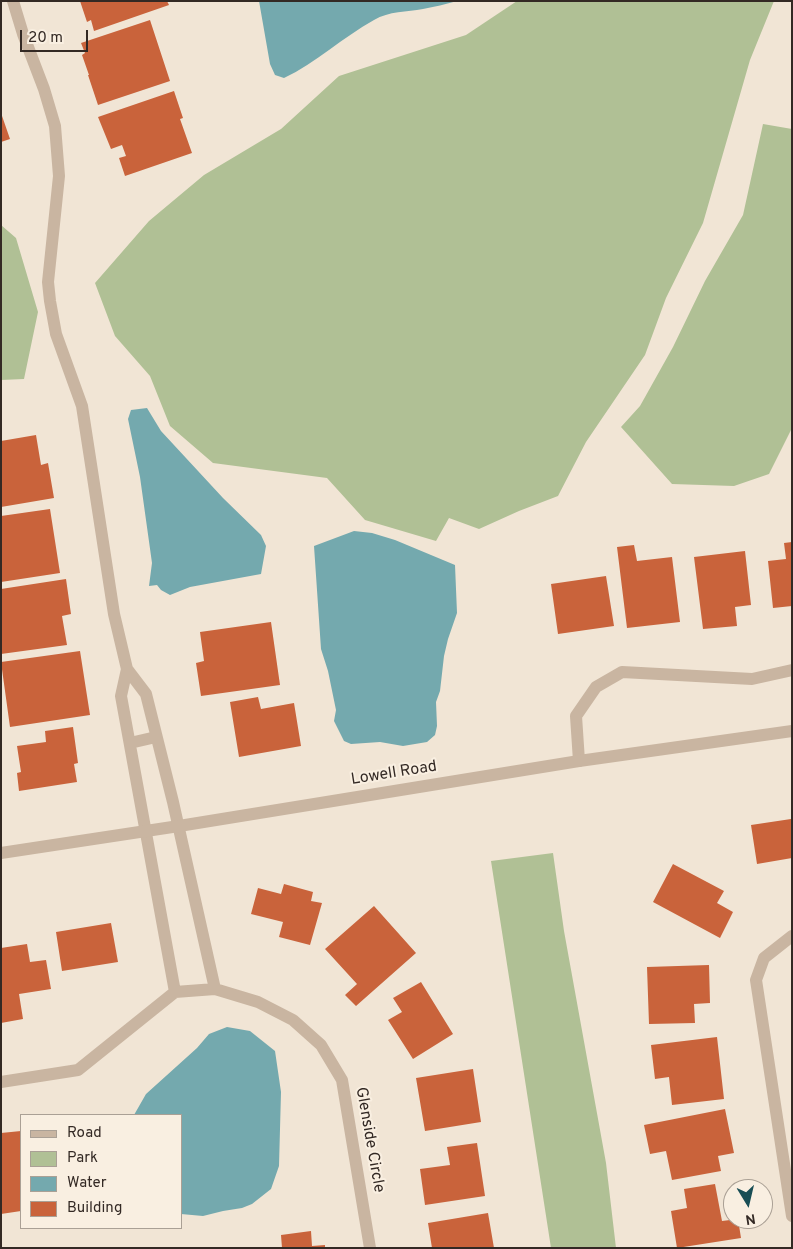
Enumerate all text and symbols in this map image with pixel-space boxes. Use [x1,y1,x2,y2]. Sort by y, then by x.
scale bar [22,20,90,52]
text: 20 m [28,29,63,48]
street label: Lowell Road [350,758,438,790]
street label: Glenside Circle [350,1086,388,1194]
legend [20,1114,182,1229]
text: Road [67,1124,102,1143]
text: Park [67,1149,98,1168]
text: Water [67,1174,106,1193]
north arrow [723,1179,773,1229]
text: Building [67,1199,122,1218]
text: N [744,1209,757,1228]

